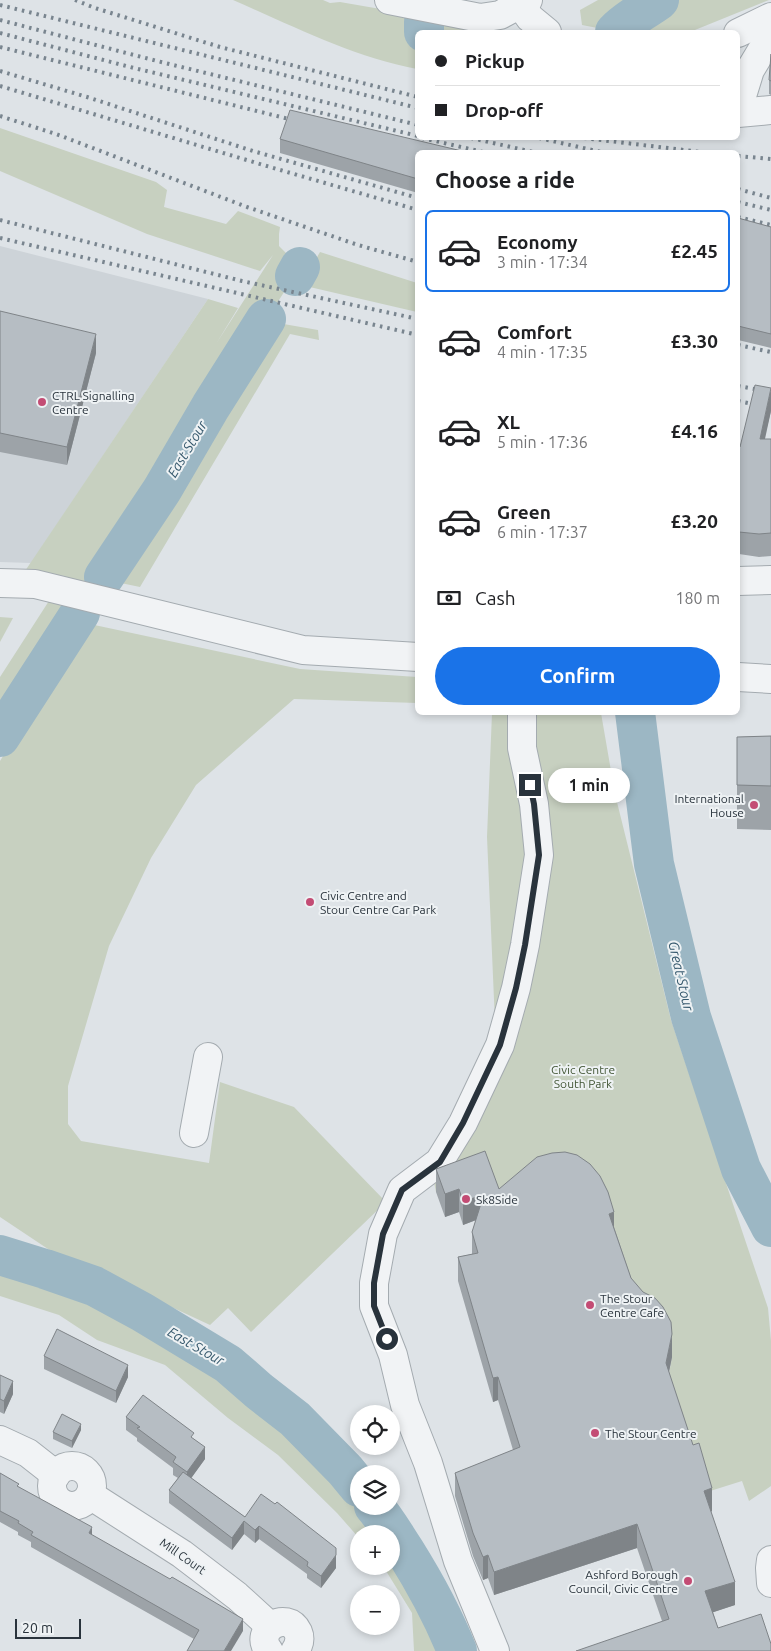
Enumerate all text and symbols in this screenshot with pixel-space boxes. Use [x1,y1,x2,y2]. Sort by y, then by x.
text: Pickup [465,50,525,72]
text: Drop-off [465,99,543,121]
text: Choose a ride [435,167,575,192]
icon: car [437,229,482,274]
text: Economy [497,231,578,253]
text: £2.45 [670,240,718,262]
text: 3 min · 17:34 [497,253,588,271]
icon: car [437,319,482,364]
text: Comfort [497,321,572,343]
text: £3.30 [670,330,718,352]
text: 4 min · 17:35 [497,343,588,361]
place label: CTRL Signalling Centre [52,389,135,416]
marker: CTRL Signalling Centre [36,396,48,408]
icon: car [437,409,482,454]
text: XL [497,411,520,433]
water label: East Stour [164,417,210,480]
text: £4.16 [670,420,718,442]
text: 5 min · 17:36 [497,433,588,451]
icon: car [437,499,482,544]
text: Green [497,501,551,523]
text: £3.20 [670,510,718,532]
text: 6 min · 17:37 [497,523,588,541]
icon: cash [435,584,463,612]
text: Cash [475,587,516,609]
text: 180 m [675,589,720,607]
button: Confirm [435,647,720,705]
callout: 1 min [548,768,630,802]
route end [519,774,541,796]
text: 1 min [569,776,609,794]
place label: International House [674,792,744,819]
marker: International House [748,799,760,811]
place label: Civic Centre and Stour Centre Car Park [320,889,436,916]
marker: Civic Centre and Stour Centre Car Park [304,896,316,908]
water label: Great Stour [665,940,697,1013]
park label: Civic Centre South Park [551,1063,615,1090]
marker: Sk8Side [460,1193,472,1205]
place label: Sk8Side [476,1193,518,1206]
place label: The Stour Centre Cafe [600,1292,664,1319]
marker: The Stour Centre Cafe [584,1299,596,1311]
water label: East Stour [165,1323,228,1369]
route start [376,1328,398,1350]
map controls [350,1405,400,1635]
button: locate [350,1405,400,1455]
marker: The Stour Centre [589,1427,601,1439]
place label: The Stour Centre [605,1427,697,1440]
button: layers [350,1465,400,1515]
button: + [350,1525,400,1575]
street label: Mill Court [158,1536,209,1577]
place label: Ashford Borough Council, Civic Centre [569,1568,678,1595]
marker: Ashford Borough Council, Civic Centre [682,1575,694,1587]
button: − [350,1585,400,1635]
scale bar [15,1616,81,1639]
text: 20 m [22,1620,53,1636]

